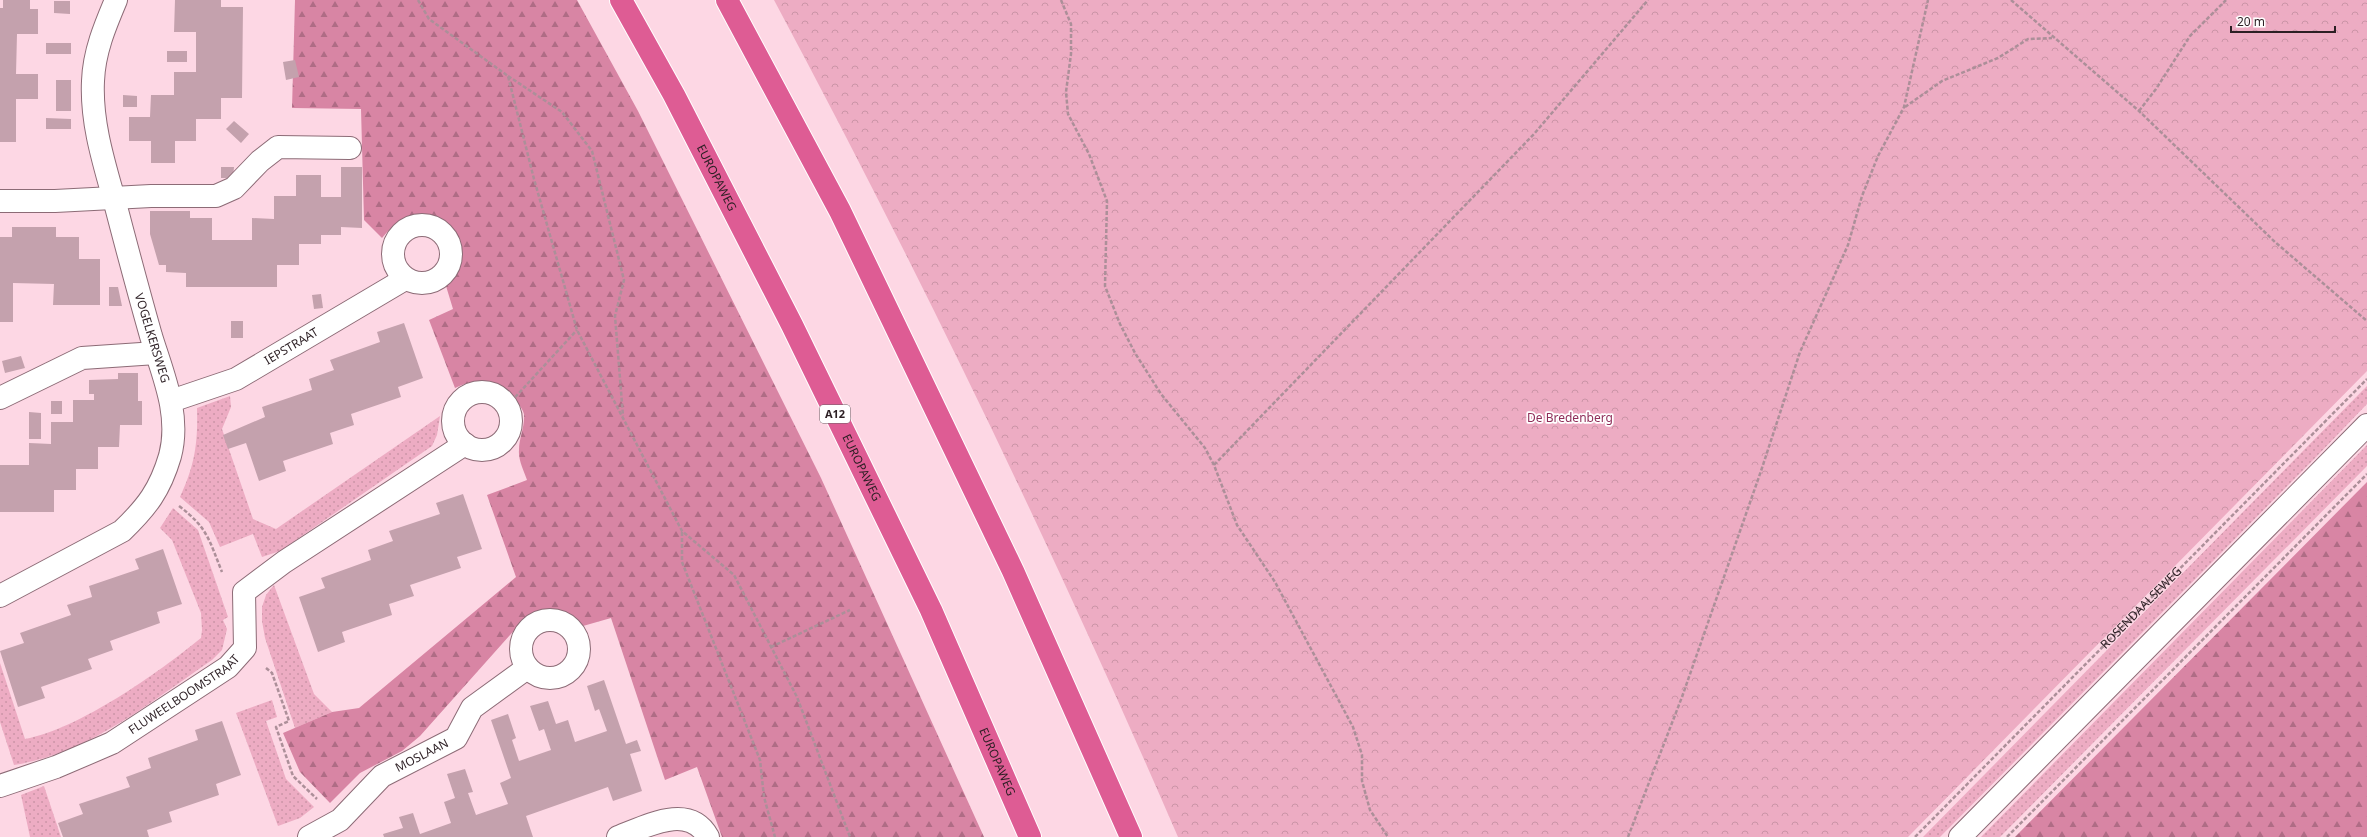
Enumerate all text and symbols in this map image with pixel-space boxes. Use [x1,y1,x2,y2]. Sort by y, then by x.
scale bar [2231,8,2335,34]
text: 20 m [2237,13,2265,30]
street label: EUROPAWEG [693,141,741,214]
street label: VOGELKERSWEG [131,291,174,385]
street label: IEPSTRAAT [261,323,322,368]
road number: A12 [820,405,850,423]
park label: De Bredenberg [1527,409,1613,426]
street label: EUROPAWEG [838,431,886,504]
street label: ROSENDAALSEWEG [2096,563,2185,652]
street label: FLUWEELBOOMSTRAAT [125,650,243,738]
street label: EUROPAWEG [975,725,1020,798]
street label: MOSLAAN [392,734,451,776]

